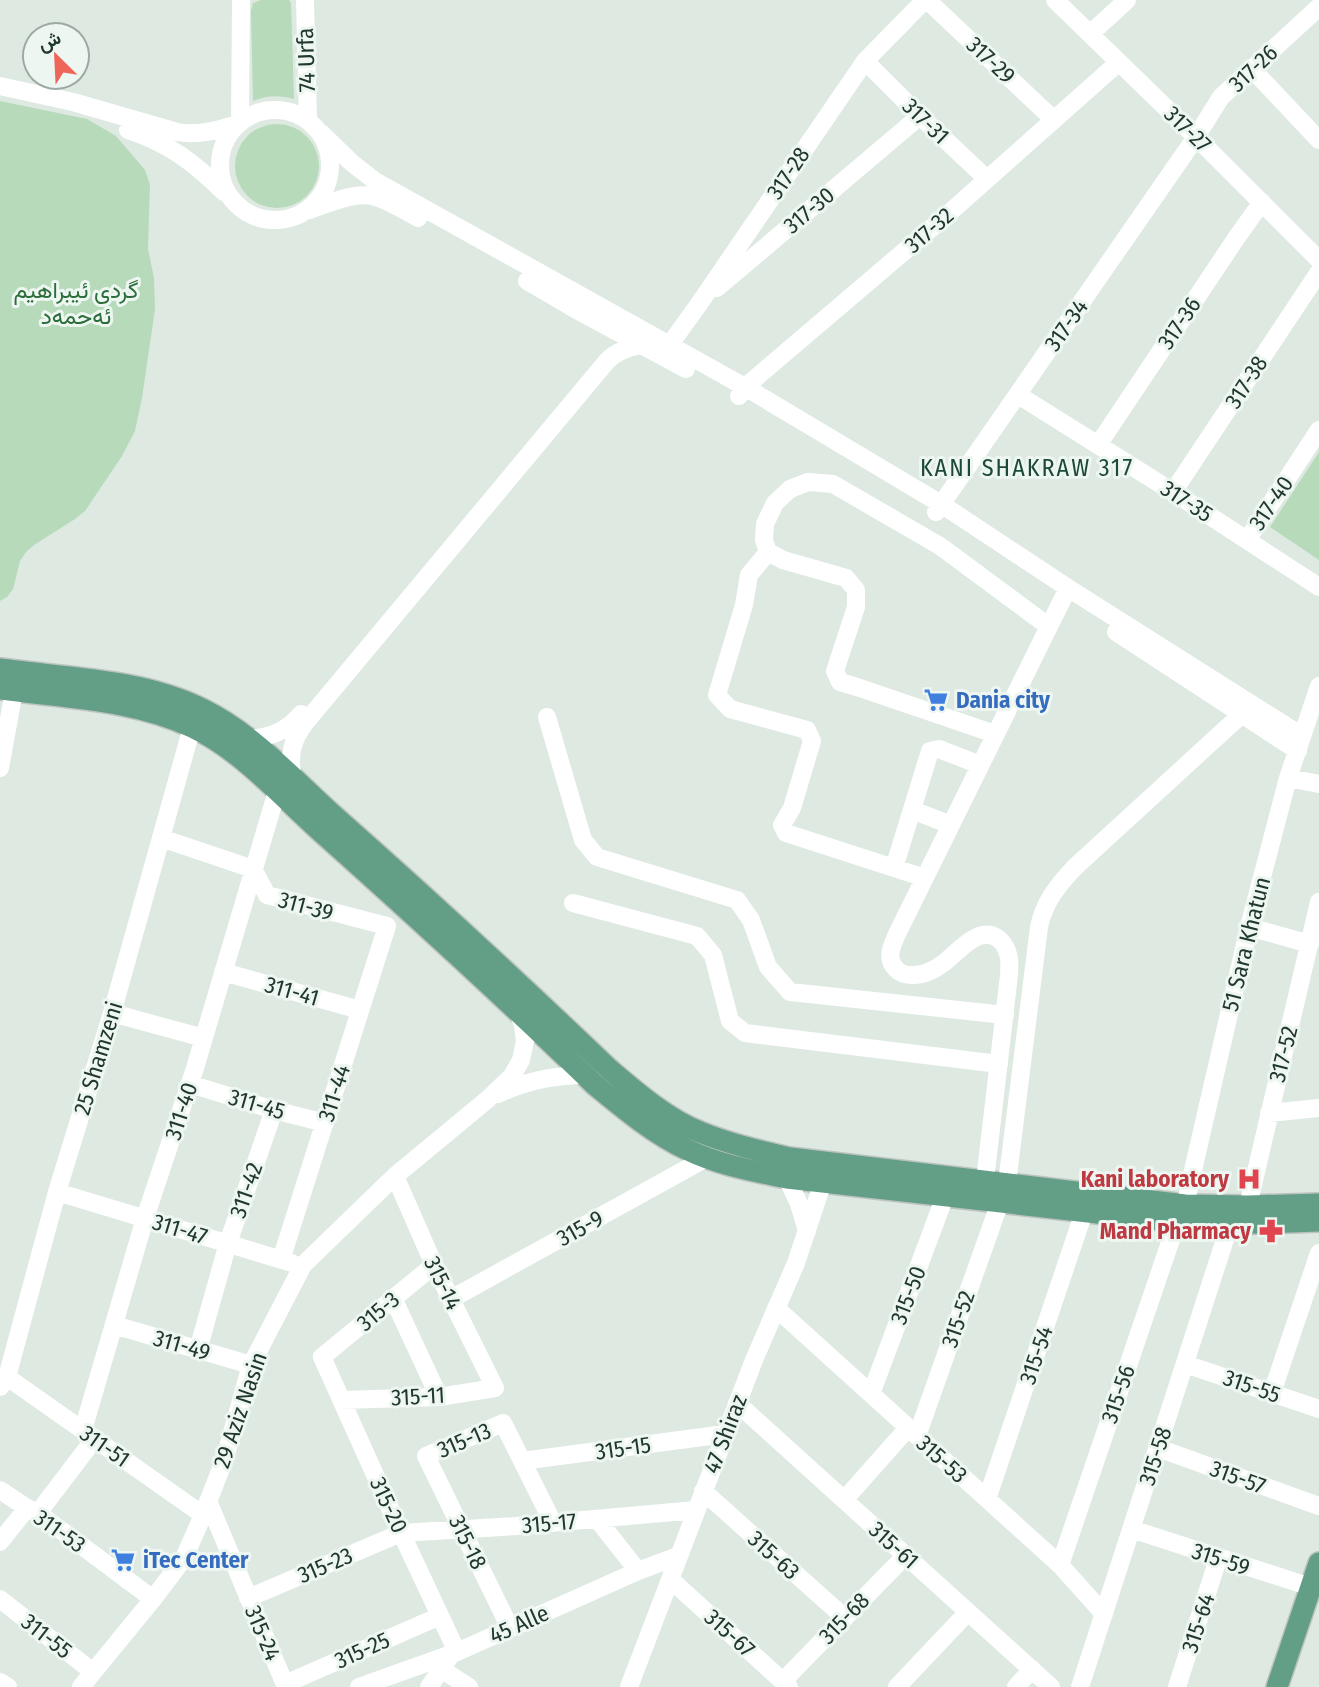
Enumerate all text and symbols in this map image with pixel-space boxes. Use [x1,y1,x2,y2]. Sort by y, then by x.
north arrow [21,21,91,91]
text: ش [34,26,65,56]
street label: 74 Urfa [291,27,321,93]
street label: 317-29 [961,31,1021,89]
street label: 317-26 [1223,38,1283,98]
street label: 317-31 [897,92,955,150]
street label: 317-27 [1159,100,1217,158]
street label: 317-28 [761,142,815,204]
street label: 317-30 [778,181,840,239]
street label: 317-32 [899,201,959,259]
park label: گردی ئیبراھیم ئەحمەد [14,276,138,330]
street label: 317-36 [1151,292,1207,354]
street label: 317-34 [1038,294,1094,356]
street label: 317-38 [1219,350,1273,414]
district label: KANI SHAKRAW 317 [920,454,1134,482]
street label: 317-40 [1243,471,1299,535]
street label: 317-35 [1156,474,1218,528]
supermarket icon: Dania city [922,686,950,714]
place label: Dania city [956,686,1051,714]
street label: 51 Sara Khatun [1216,874,1276,1014]
street label: 311-39 [275,885,337,927]
street label: 311-41 [262,970,322,1012]
street label: 25 Shamzeni [68,998,128,1118]
street label: 317-52 [1263,1023,1303,1085]
street label: 311-44 [312,1061,356,1125]
street label: 311-40 [159,1079,203,1143]
street label: 311-45 [226,1083,288,1125]
street label: 311-42 [224,1159,268,1221]
place label: Kani laboratory [1081,1165,1230,1193]
hospital icon: Kani laboratory [1235,1165,1263,1193]
street label: 315-9 [552,1204,608,1252]
street label: 311-47 [149,1207,211,1251]
place label: Mand Pharmacy [1100,1217,1252,1245]
pharmacy icon: Mand Pharmacy [1257,1217,1285,1245]
street label: 315-14 [418,1252,468,1314]
street label: 315-50 [884,1262,932,1328]
street label: 315-3 [351,1285,405,1337]
street label: 315-52 [935,1287,981,1351]
street label: 315-54 [1013,1322,1059,1388]
street label: 311-49 [150,1324,214,1366]
street label: 29 Aziz Nasin [207,1348,273,1472]
street label: 315-56 [1095,1361,1141,1427]
street label: 315-55 [1220,1363,1284,1409]
street label: 315-11 [390,1381,446,1411]
street label: 47 Shiraz [697,1391,753,1477]
street label: 315-13 [433,1416,495,1464]
street label: 311-51 [75,1419,135,1473]
street label: 315-58 [1132,1423,1178,1489]
street label: 315-53 [911,1429,973,1489]
street label: 315-15 [593,1430,653,1466]
street label: 315-57 [1206,1454,1270,1500]
street label: 315-20 [364,1473,414,1537]
street label: 311-53 [29,1503,91,1559]
street label: 315-17 [521,1507,577,1539]
street label: 315-18 [443,1510,493,1574]
street label: 315-61 [863,1515,925,1575]
street label: 315-63 [743,1525,805,1585]
street label: 315-59 [1189,1537,1253,1581]
street label: 315-23 [293,1541,357,1589]
supermarket icon: iTec Center [109,1546,137,1574]
place label: iTec Center [143,1546,249,1574]
street label: 315-68 [813,1586,875,1650]
street label: 315-64 [1175,1590,1221,1656]
street label: 45 Alle [485,1599,553,1649]
street label: 315-24 [239,1601,287,1665]
street label: 315-67 [699,1603,761,1663]
street label: 311-55 [16,1608,78,1664]
street label: 315-25 [330,1626,394,1674]

